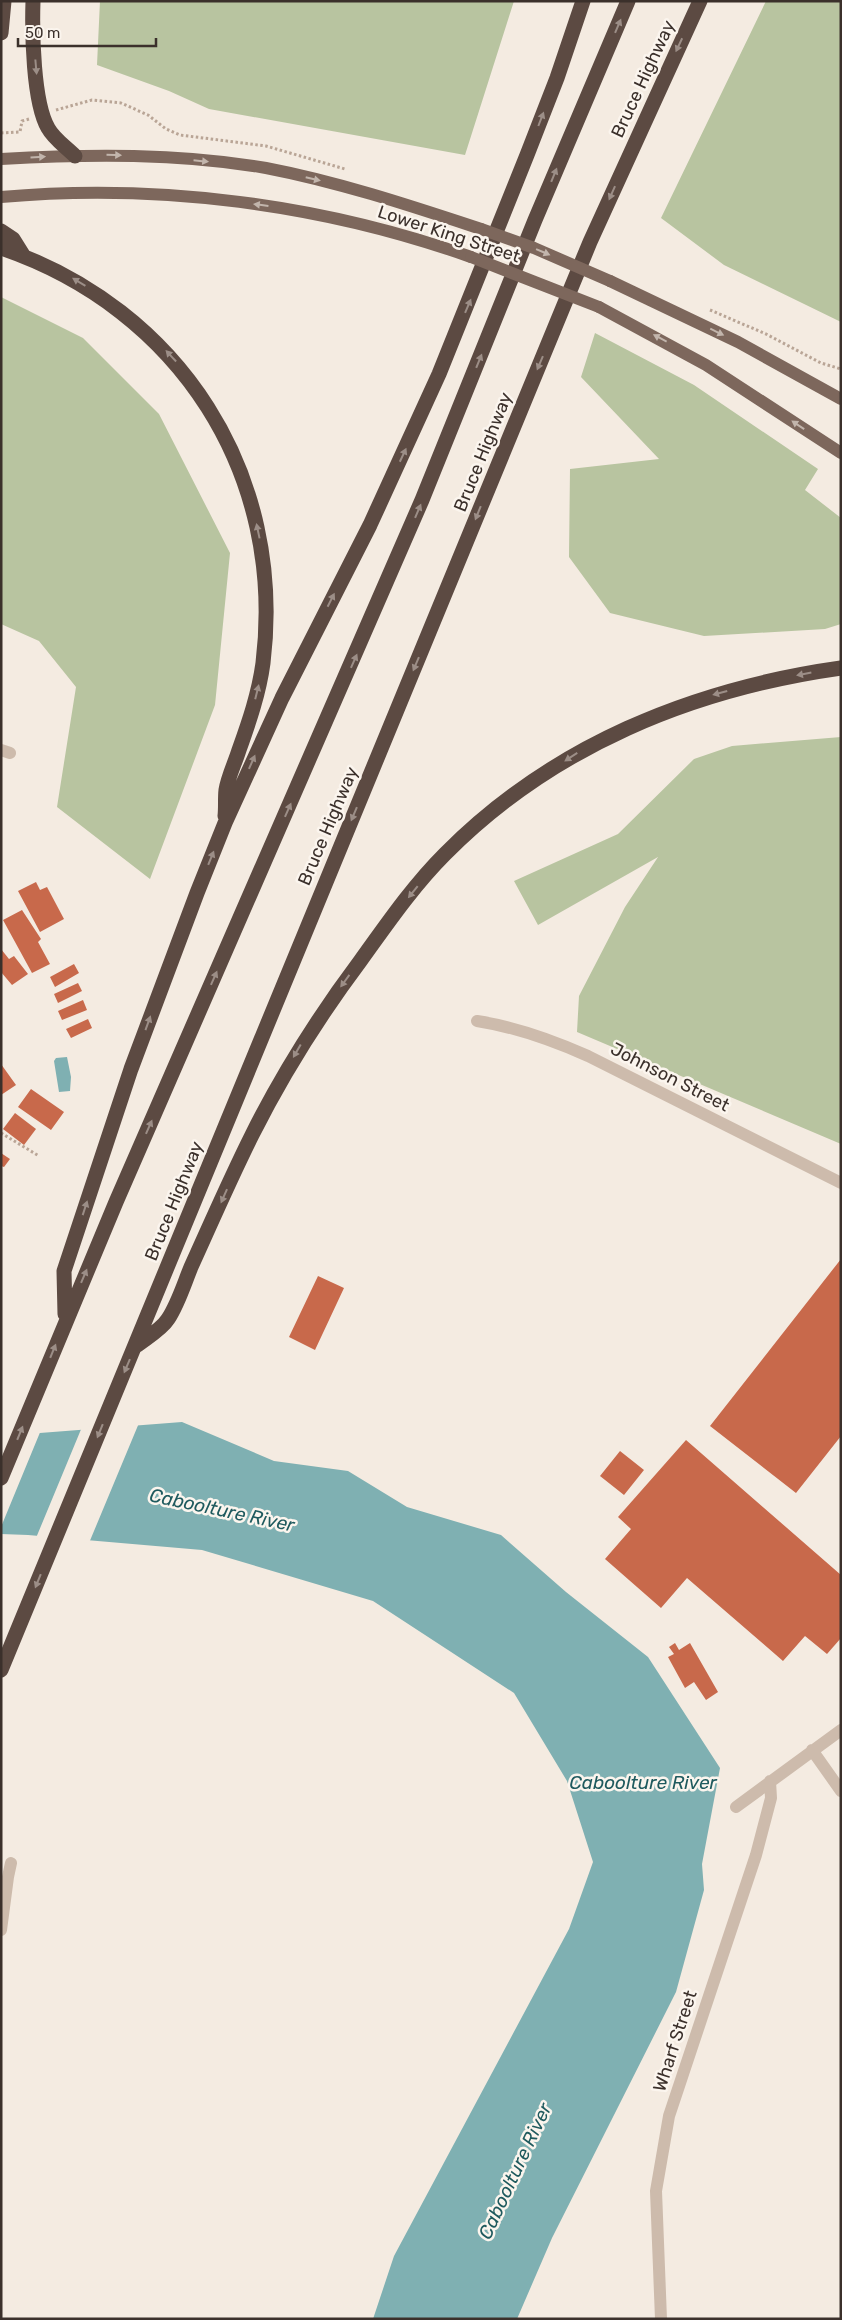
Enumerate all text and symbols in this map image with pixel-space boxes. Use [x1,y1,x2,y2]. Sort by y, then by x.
scale bar [18,15,155,47]
street label: Bruce Highway [606,17,680,141]
one-way arrow [614,19,622,33]
text: 50 m [25,24,60,42]
one-way arrow [675,38,683,52]
one-way arrow [32,60,40,76]
one-way arrow [538,112,546,126]
one-way arrow [31,152,47,160]
one-way arrow [106,152,122,160]
one-way arrow [194,157,210,165]
one-way arrow [550,168,558,182]
one-way arrow [306,175,321,183]
one-way arrow [607,186,615,200]
one-way arrow [253,201,269,209]
street label: Lower King Street [375,201,523,267]
one-way arrow [536,248,551,256]
one-way arrow [72,278,85,287]
one-way arrow [464,299,472,313]
one-way arrow [710,328,724,336]
one-way arrow [653,334,667,342]
one-way arrow [165,350,176,363]
one-way arrow [476,354,484,368]
one-way arrow [535,356,543,370]
street label: Bruce Highway [449,389,517,515]
one-way arrow [791,420,804,429]
one-way arrow [399,448,407,462]
one-way arrow [414,504,422,518]
one-way arrow [474,506,482,521]
one-way arrow [253,523,261,539]
one-way arrow [327,593,335,608]
one-way arrow [350,654,358,668]
one-way arrow [412,656,420,671]
one-way arrow [796,670,812,678]
one-way arrow [253,684,261,699]
one-way arrow [713,689,728,697]
one-way arrow [565,752,578,762]
one-way arrow [249,755,257,769]
street label: Bruce Highway [293,763,363,889]
one-way arrow [285,803,293,817]
one-way arrow [350,807,358,822]
one-way arrow [207,850,215,865]
one-way arrow [407,885,418,898]
one-way arrow [211,971,219,985]
one-way arrow [340,974,350,988]
one-way arrow [145,1016,152,1031]
street label: Johnson Street [607,1038,733,1116]
one-way arrow [293,1045,302,1058]
one-way arrow [145,1120,153,1134]
street label: Bruce Highway [140,1138,208,1264]
one-way arrow [219,1189,227,1203]
one-way arrow [82,1201,89,1216]
one-way arrow [81,1269,89,1283]
one-way arrow [50,1344,58,1358]
one-way arrow [122,1359,130,1373]
one-way arrow [95,1424,103,1438]
one-way arrow [16,1425,24,1440]
water label: Caboolture River [147,1483,297,1537]
one-way arrow [34,1574,42,1589]
water label: Caboolture River [569,1771,718,1794]
street label: Wharf Street [648,1988,702,2094]
water label: Caboolture River [473,2099,557,2243]

